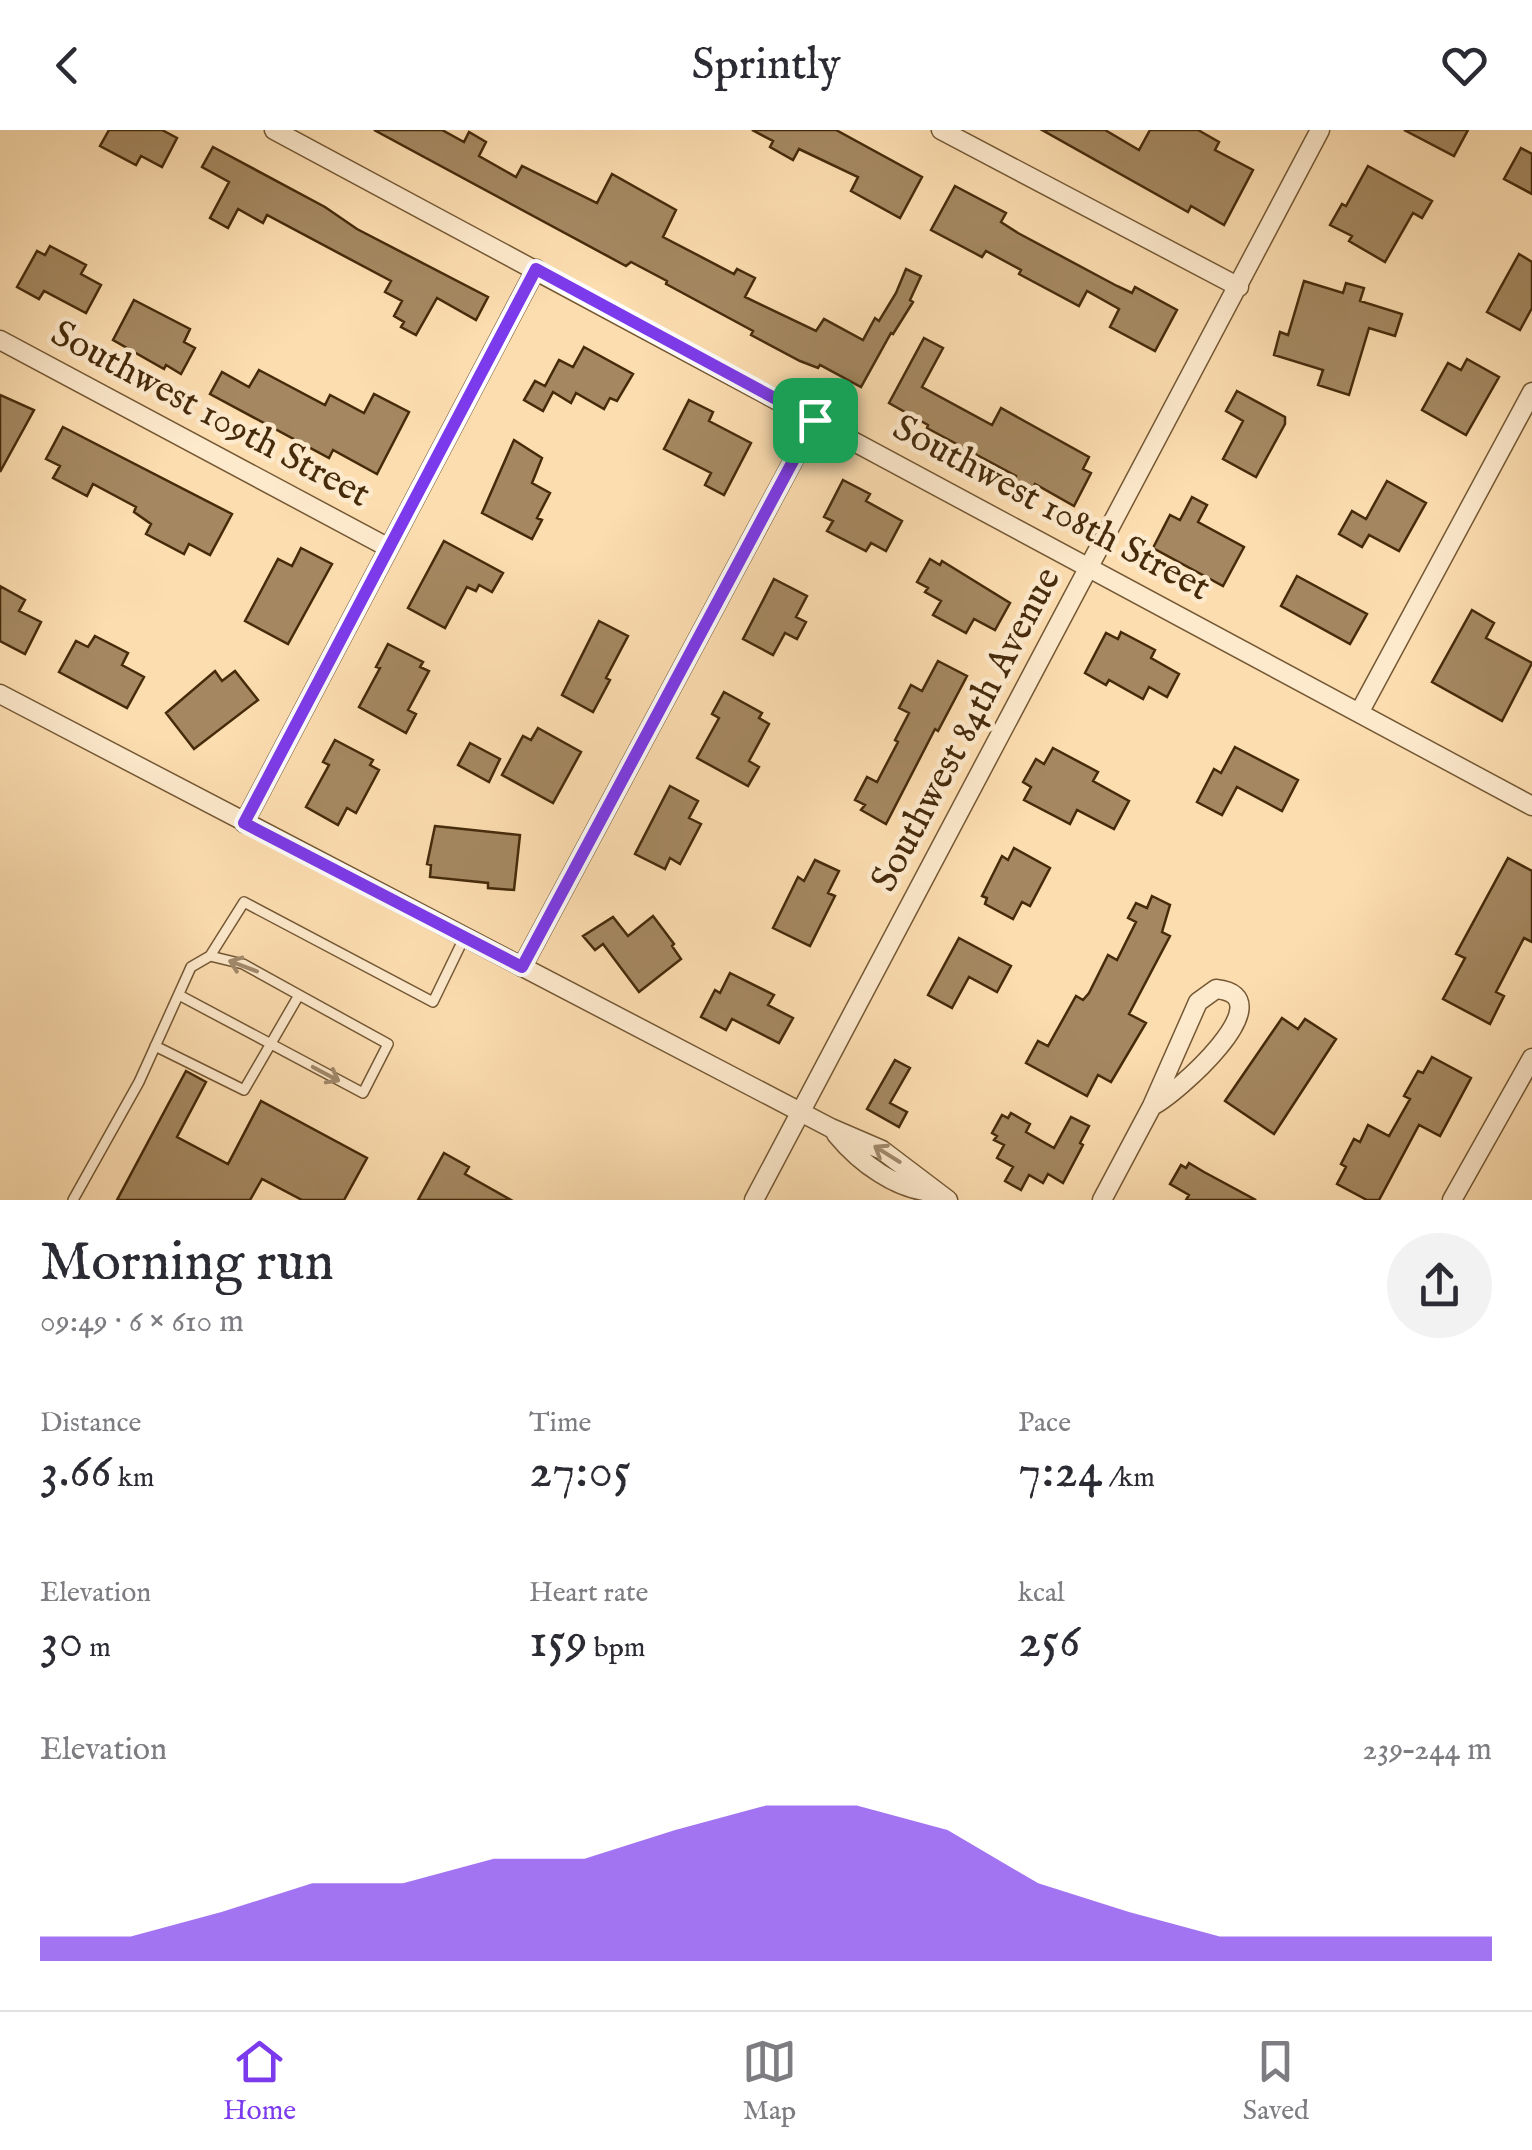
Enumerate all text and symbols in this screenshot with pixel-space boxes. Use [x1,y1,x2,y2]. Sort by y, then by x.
text: Sprintly [691,37,841,94]
icon: back [40,38,95,93]
icon: heart [1437,38,1492,93]
street label: Southwest 109th Street [42,311,378,519]
pin [773,378,858,463]
icon: arrive [788,393,843,448]
street label: Southwest 108th Street [884,405,1218,613]
street label: Southwest 84th Avenue [861,560,1073,900]
one-way arrow [228,956,258,974]
one-way arrow [311,1065,341,1084]
one-way arrow [873,1144,902,1165]
text: Morning run [40,1229,334,1299]
button: share [1387,1233,1492,1338]
text: 09:49 · 6 × 610 m [40,1302,244,1343]
text: Distance [40,1406,141,1441]
text: Time [529,1406,591,1441]
text: Pace [1018,1406,1071,1441]
text: 3.66 [40,1441,112,1504]
text: 27:05 [529,1441,631,1504]
text: 7:24 [1018,1441,1103,1504]
text: km [112,1461,154,1496]
text: /km [1103,1461,1155,1496]
text: Elevation [40,1576,151,1611]
text: Heart rate [529,1576,648,1611]
text: kcal [1018,1576,1065,1611]
text: 30 [40,1611,83,1674]
text: 159 [529,1611,588,1674]
text: 256 [1018,1611,1080,1674]
text: m [83,1631,111,1666]
text: bpm [588,1631,645,1666]
text: Elevation [40,1730,167,1771]
text: 239–244 m [1362,1730,1492,1771]
tab: Home [223,2034,296,2129]
tab: Map [742,2034,797,2129]
tab: Saved [1243,2034,1309,2129]

